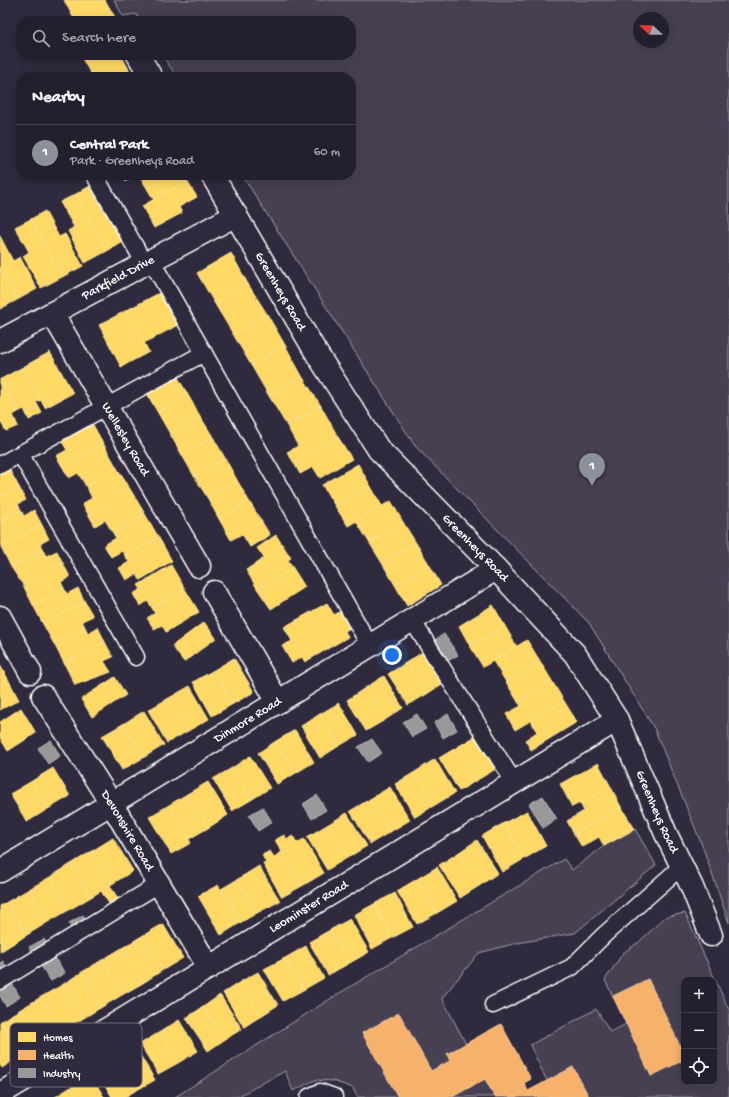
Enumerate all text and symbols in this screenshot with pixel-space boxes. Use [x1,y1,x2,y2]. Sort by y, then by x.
north arrow [633,12,669,48]
search box [16,16,356,60]
icon: search [30,27,52,49]
text: Search here [62,29,136,47]
text: Nearby [32,88,85,108]
text: Central Park [70,136,148,154]
text: 1 [42,145,48,160]
text: 60 m [314,145,340,160]
text: Park · Greenheys Road [70,154,194,169]
street label: Greenheys Road [251,249,310,335]
street label: Parkfield Drive [78,252,157,304]
street label: Wellesley Road [98,400,153,480]
pin: 1 [579,453,605,486]
street label: Greenheys Road [439,511,512,586]
your location [382,645,402,665]
street label: Dinmore Road [210,693,285,747]
street label: Greenheys Road [632,768,682,857]
street label: Devonshire Road [97,787,158,875]
street label: Leominster Road [267,877,352,936]
map controls [681,977,717,1085]
button: + [681,977,717,1013]
button: − [681,1013,717,1049]
legend [10,1023,142,1087]
text: Homes [43,1033,73,1045]
button: locate [681,1049,717,1085]
text: Health [43,1051,74,1063]
text: Industry [43,1069,81,1081]

